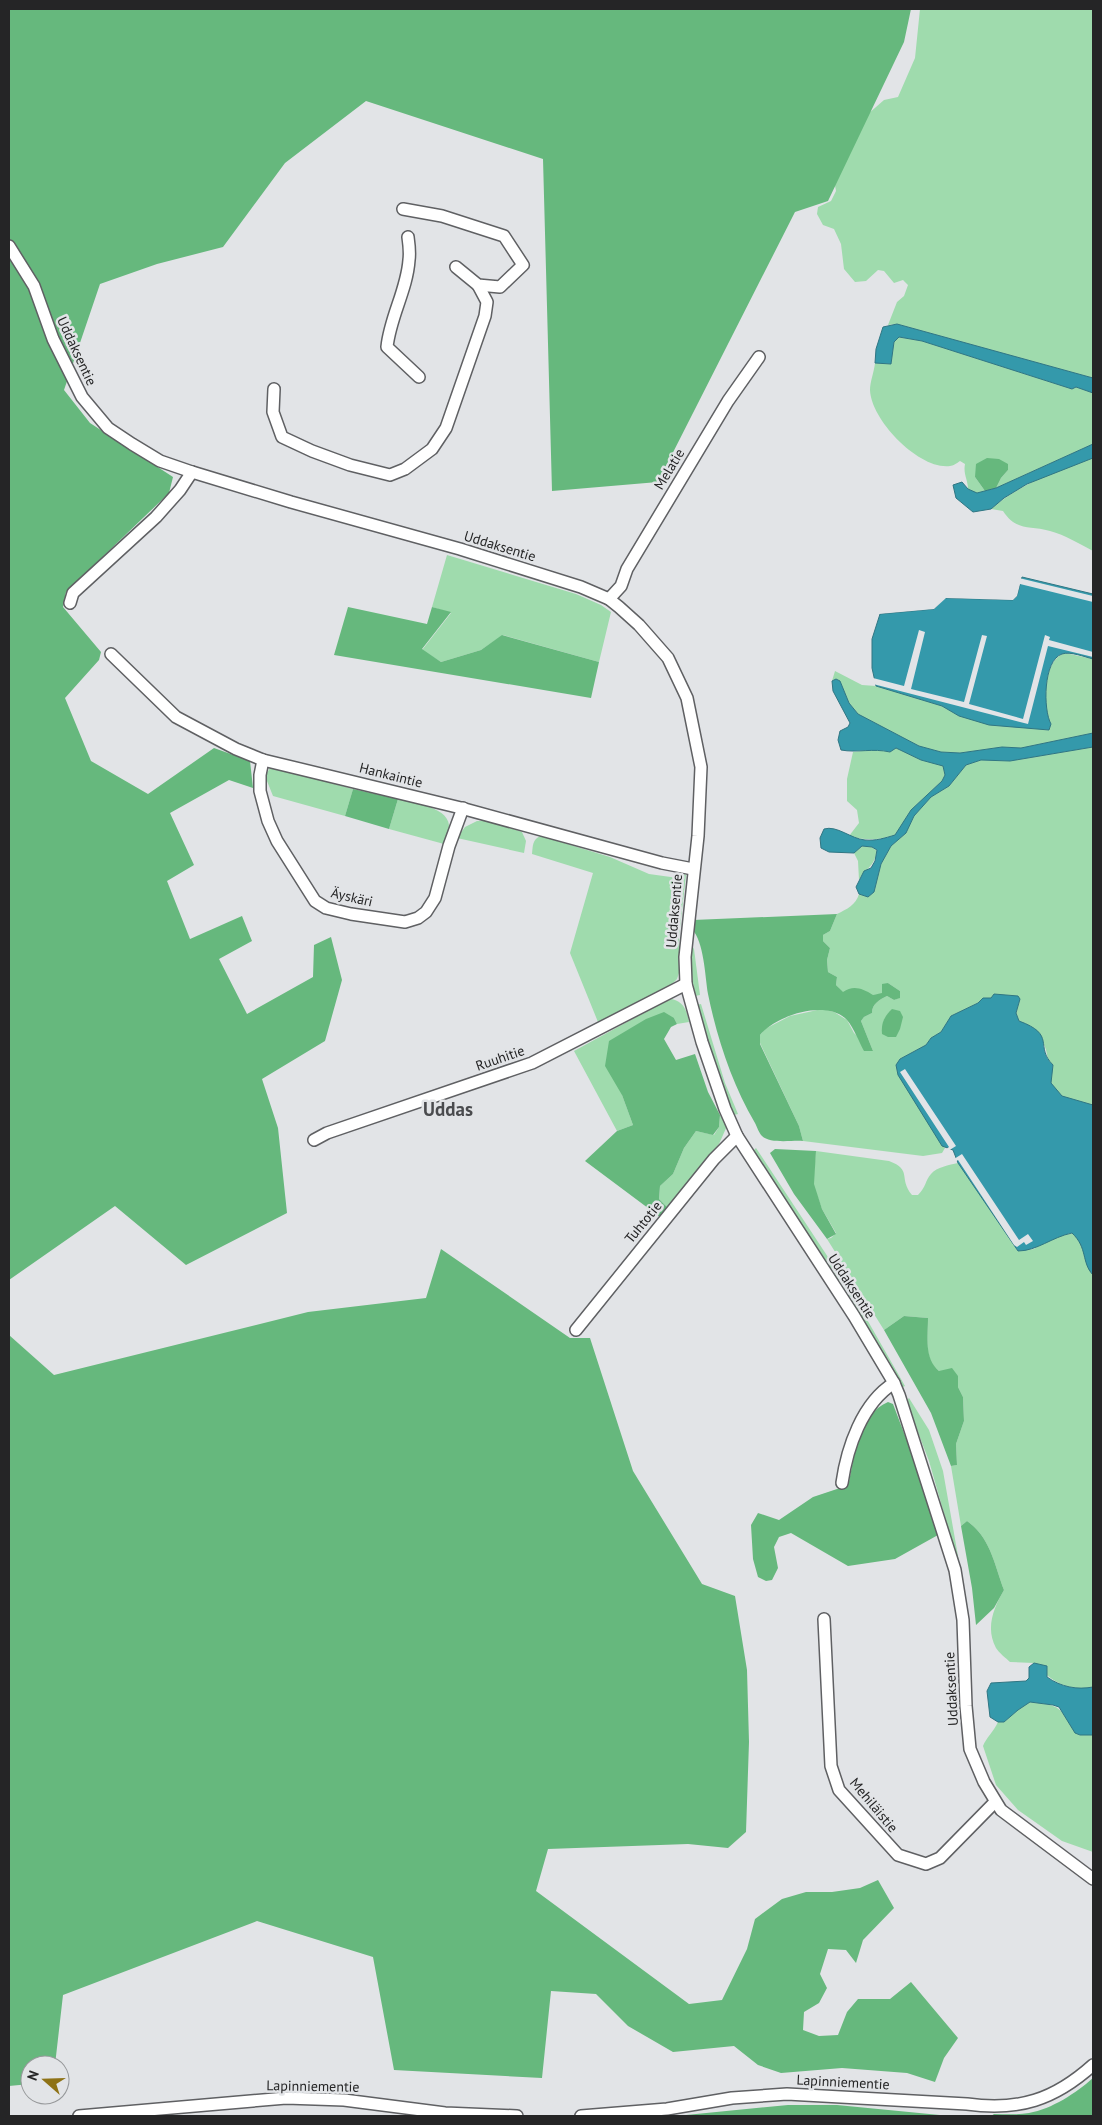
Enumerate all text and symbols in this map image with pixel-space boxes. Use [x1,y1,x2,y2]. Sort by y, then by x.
street label: Uddaksentie [53,314,101,388]
street label: Melatie [650,445,688,493]
street label: Uddaksentie [462,527,538,565]
street label: Hankaintie [357,758,425,792]
street label: Uddaksentie [662,873,686,949]
street label: Äyskäri [329,883,375,911]
street label: Ruuhitie [473,1041,527,1075]
district label: Uddas [423,1097,473,1121]
street label: Tuhtotie [621,1197,665,1247]
street label: Uddaksentie [824,1250,880,1322]
street label: Uddaksentie [940,1652,962,1726]
street label: Mehiläistie [846,1774,902,1836]
north arrow [20,2055,70,2105]
text: N [23,2068,43,2083]
street label: Lapinniementie [796,2071,890,2093]
street label: Lapinniementie [266,2076,360,2096]

